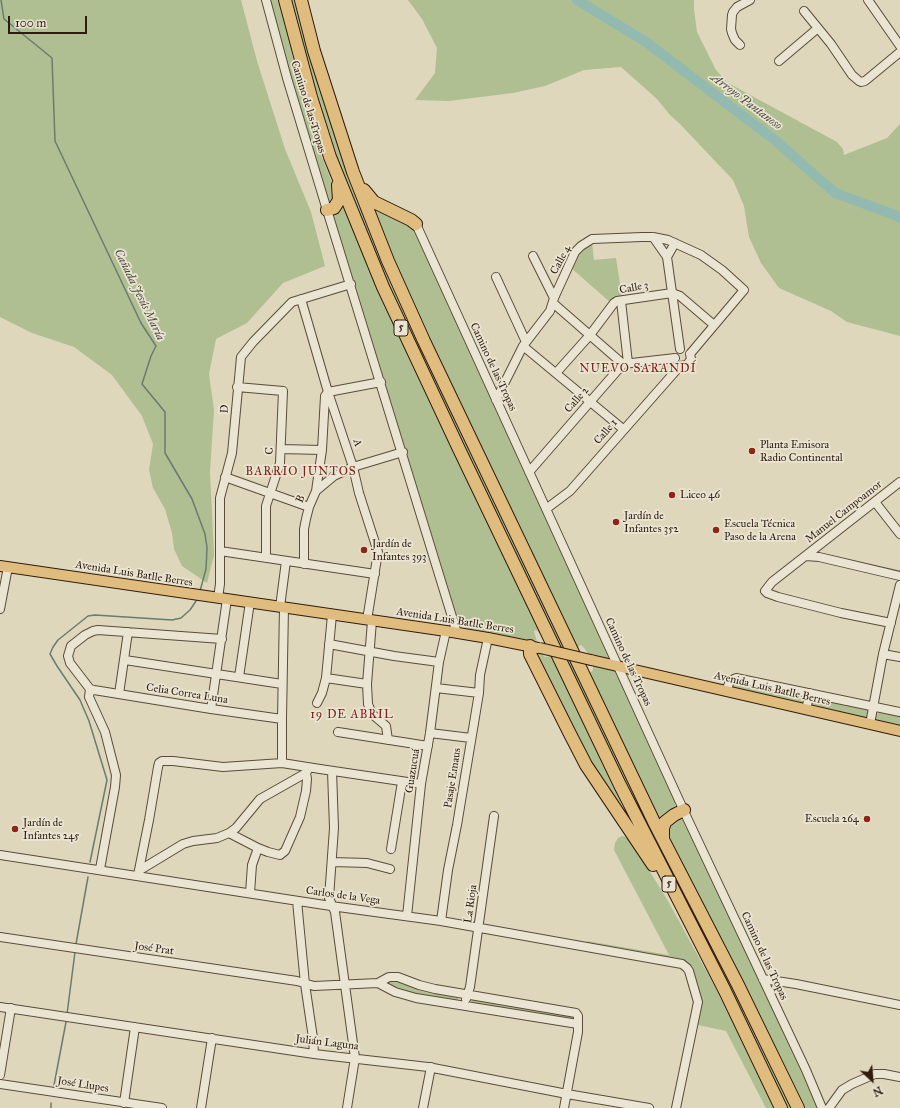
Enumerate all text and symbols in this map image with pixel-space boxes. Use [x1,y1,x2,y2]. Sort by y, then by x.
scale bar [10,8,89,34]
text: 100 m [15,16,46,30]
street label: Camino de las Tropas [288,59,328,155]
water label: Arroyo Pantanoso [708,71,784,133]
street label: Calle 4 [548,243,574,277]
water label: Cañada Jesús María [111,247,167,343]
street label: Calle 3 [618,279,650,297]
road number: 5 [394,320,408,336]
street label: Camino de las Tropas [467,321,519,413]
district label: NUEVO SARANDÍ [579,362,697,376]
street label: Calle 2 [562,384,592,416]
street label: D [218,404,232,414]
street label: Calle 1 [591,417,621,447]
street label: A [350,437,364,449]
place label: Planta Emisora Radio Continental [760,438,843,464]
marker: Planta Emisora Radio Continental [747,446,757,456]
street label: C [263,447,277,455]
district label: BARRIO JUNTOS [245,465,357,479]
street label: Manuel Campoamor [803,478,885,546]
place label: Liceo 46 [680,488,720,502]
marker: Liceo 46 [667,490,677,500]
street label: B [294,493,308,505]
place label: Jardín de Infantes 352 [624,509,679,535]
marker: Jardín de Infantes 352 [611,517,621,527]
place label: Escuela Técnica Paso de la Arena [724,517,796,543]
marker: Escuela Técnica Paso de la Arena [711,525,721,535]
place label: Jardín de Infantes 393 [372,537,426,563]
marker: Jardín de Infantes 393 [359,545,369,555]
street label: Avenida Luis Batlle Berres [74,558,194,590]
street label: Avenida Luis Batlle Berres [395,605,515,637]
street label: Camino de las Tropas [602,616,654,708]
street label: Avenida Luis Batlle Berres [713,669,831,709]
street label: Celia Correa Luna [145,681,229,707]
district label: 19 DE ABRIL [310,708,394,722]
street label: Pasaje Emaus [442,747,464,809]
street label: Guazucuá [403,748,423,794]
place label: Escuela 264 [805,812,859,826]
marker: Escuela 264 [862,814,872,824]
place label: Jardín de Infantes 245 [23,816,79,842]
marker: Jardín de Infantes 245 [10,824,20,834]
road number: 5 [662,876,676,892]
street label: Carlos de la Vega [305,884,381,908]
street label: La Rioja [462,884,480,924]
street label: Camino de las Tropas [738,910,790,1002]
street label: José Prat [133,940,175,958]
street label: Julián Laguna [295,1033,359,1053]
north arrow [852,1060,892,1100]
street label: José Llupes [56,1074,110,1096]
text: N [870,1083,885,1099]

